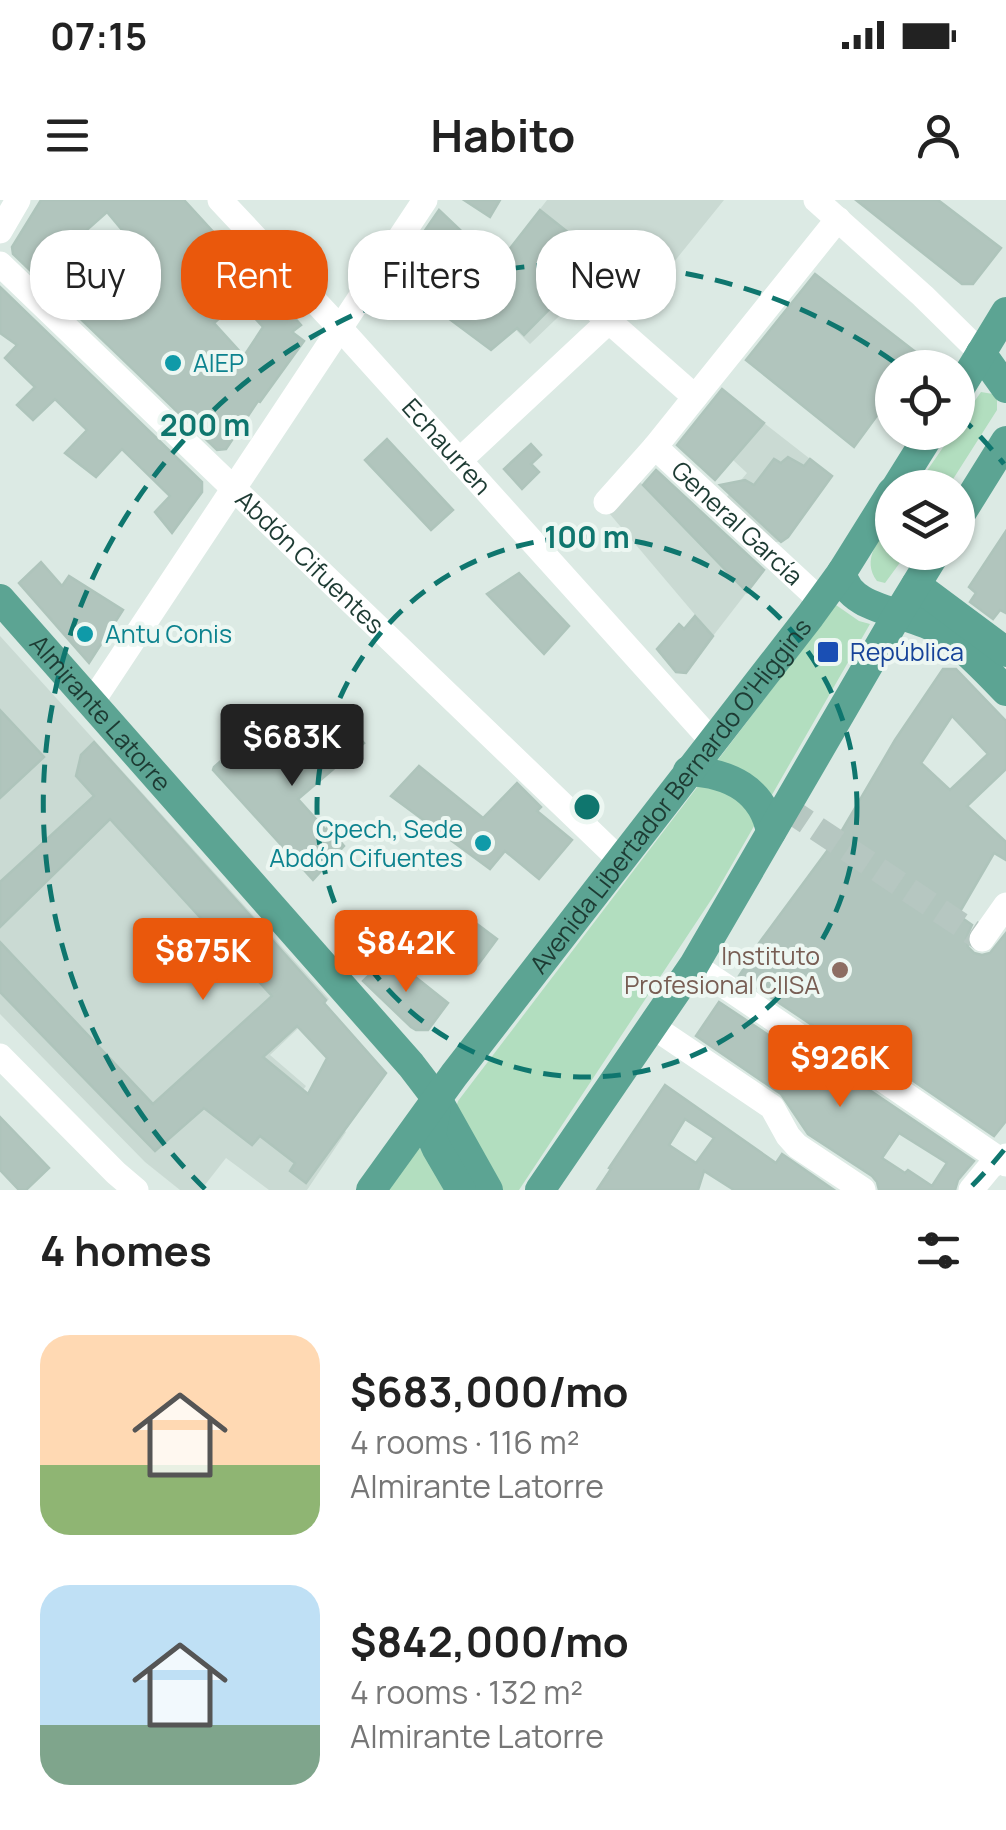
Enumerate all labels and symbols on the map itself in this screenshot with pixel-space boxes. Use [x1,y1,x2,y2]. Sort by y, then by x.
place label: AIEP [193,345,244,380]
marker: AIEP [162,352,184,374]
street label: Echaurren [394,390,500,502]
text: 200 m [160,404,250,445]
street label: General García [664,453,811,593]
street label: Abdón Cifuentes [228,482,392,641]
text: 100 m [544,516,630,557]
street label: Avenida Libertador Bernardo O'Higgins [521,611,819,981]
place label: Antu Conis [105,616,232,651]
marker: Antu Conis [74,623,96,645]
street label: Almirante Latorre [22,627,180,799]
place label: República [850,634,964,669]
marker: República [815,639,841,665]
pin: $683K [222,704,362,789]
centre of rings [569,789,605,825]
place label: Cpech, Sede Abdón Cifuentes [269,811,463,875]
marker: Cpech, Sede Abdón Cifuentes [472,832,494,854]
pin: $842K [336,910,476,995]
pin: $875K [133,918,273,1003]
place label: Instituto Profesional CIISA [624,938,820,1002]
marker: Instituto Profesional CIISA [829,959,851,981]
pin: $926K [770,1025,910,1110]

